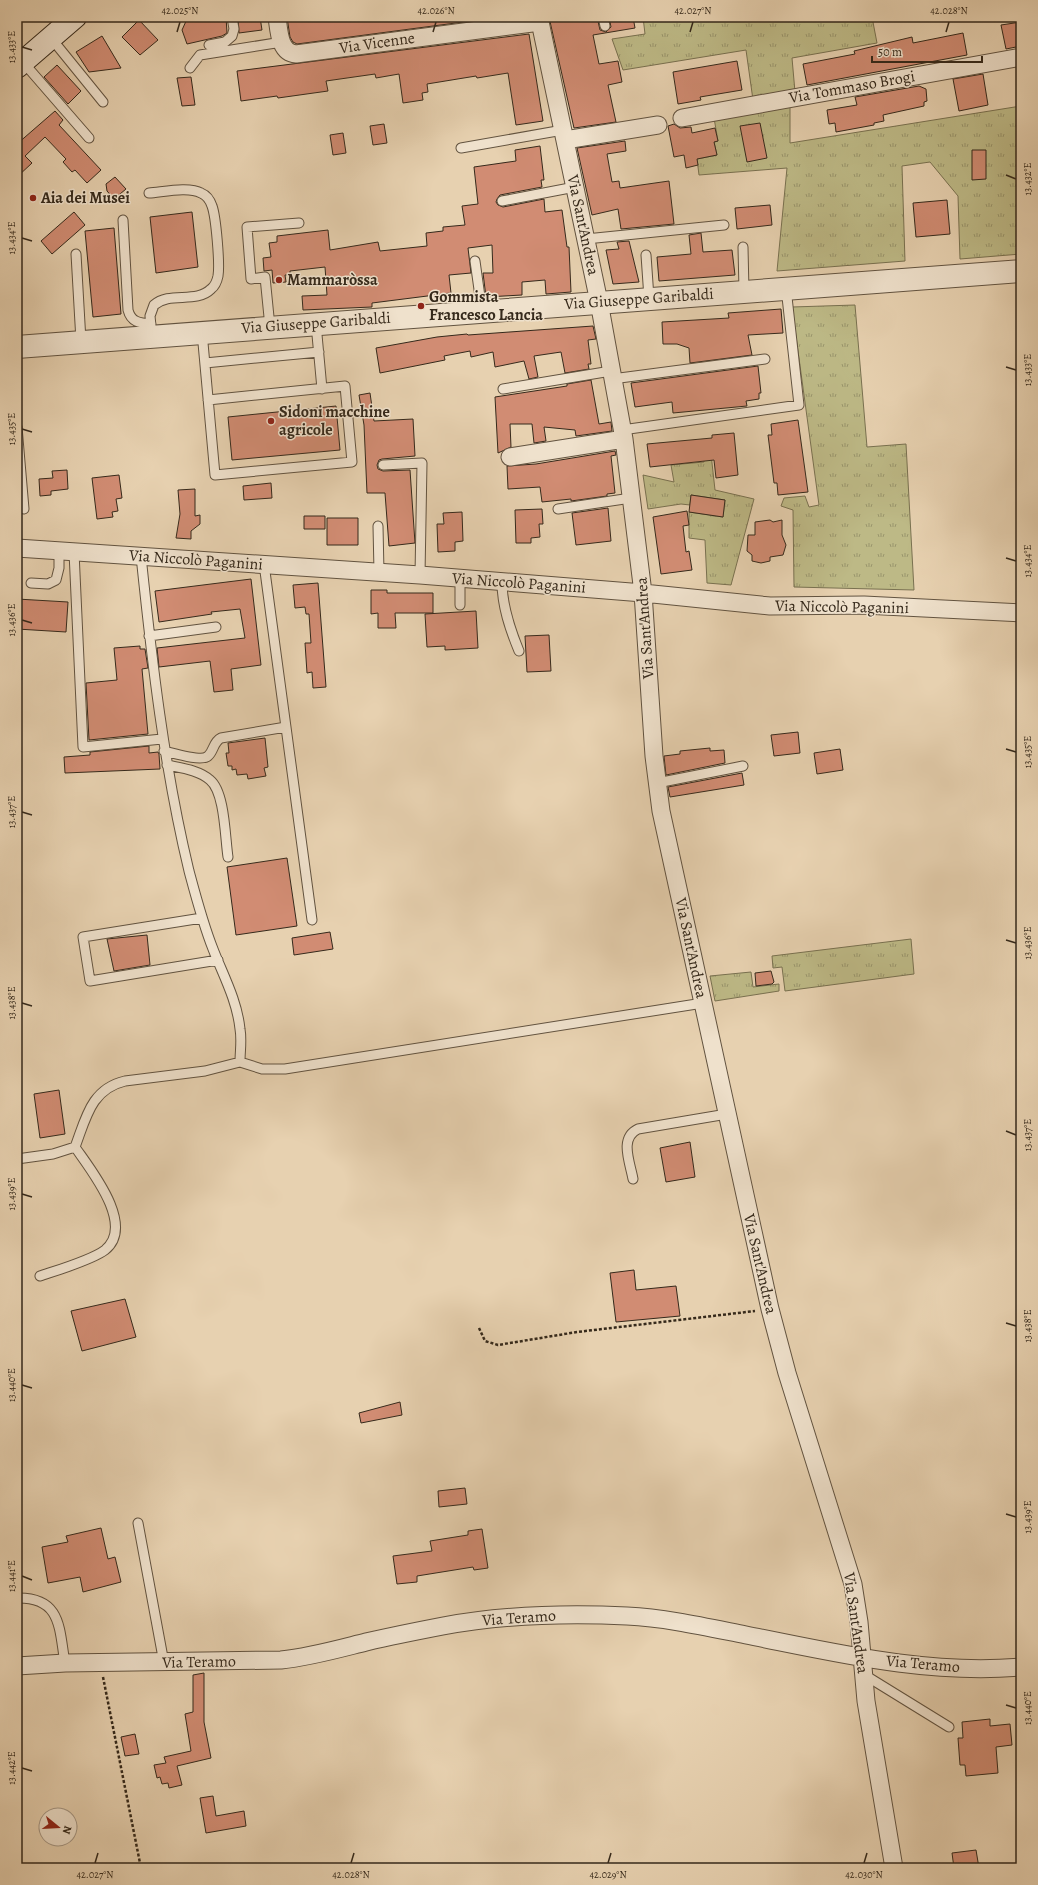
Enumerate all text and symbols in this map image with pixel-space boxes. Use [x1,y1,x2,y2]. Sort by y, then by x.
text: 42.025°N [162,4,198,17]
text: 42.026°N [417,4,455,17]
text: 42.027°N [675,4,711,17]
text: 42.028°N [930,4,968,17]
street label: Via Vicenne [337,27,416,59]
text: 13.433°E [5,31,18,63]
scale bar [872,38,982,64]
text: 50 m [878,44,902,60]
street label: Via Tommaso Brogi [786,65,917,109]
text: 13.432°E [1021,162,1034,196]
street label: Via Sant'Andrea [561,172,604,278]
place label: Aia dei Musei [40,187,130,209]
marker: Aia dei Musei [28,193,38,203]
text: 13.434°E [5,222,18,254]
place label: Mammaròssa [287,269,378,291]
marker: Mammaròssa [274,275,284,285]
street label: Via Giuseppe Garibaldi [563,283,714,315]
place label: Gommista Francesco Lancia [429,286,543,326]
marker: Gommista Francesco Lancia [416,301,426,311]
street label: Via Giuseppe Garibaldi [240,307,391,339]
text: 13.433°E [1021,354,1034,386]
place label: Sidoni macchine agricole [279,401,390,441]
text: 13.435°E [5,413,18,445]
marker: Sidoni macchine agricole [266,416,276,426]
street label: Via Niccolò Paganini [127,544,264,576]
text: 13.434°E [1021,545,1034,577]
street label: Via Niccolò Paganini [450,567,587,599]
street label: Via Sant'Andrea [630,576,660,681]
street label: Via Niccolò Paganini [774,595,909,619]
text: 13.436°E [5,603,18,636]
text: 13.435°E [1021,736,1034,768]
text: 13.437°E [5,796,18,828]
street label: Via Sant'Andrea [669,895,712,1001]
text: 13.436°E [1021,926,1034,959]
text: 13.438°E [5,986,18,1020]
text: 13.437°E [1021,1119,1034,1151]
text: 13.439°E [5,1178,18,1210]
street label: Via Sant'Andrea [738,1211,782,1317]
text: 13.438°E [1021,1309,1034,1343]
text: 13.440°E [5,1368,18,1402]
text: 13.439°E [1021,1501,1034,1533]
text: 13.441°E [5,1560,18,1592]
street label: Via Sant'Andrea [838,1570,874,1676]
street label: Via Teramo [480,1604,557,1632]
street label: Via Teramo [161,1650,236,1674]
street label: Via Teramo [884,1650,961,1678]
text: 13.440°E [1021,1691,1034,1725]
text: 13.442°E [5,1751,18,1785]
north arrow [38,1807,78,1847]
text: N [59,1824,75,1836]
text: 42.027°N [77,1868,113,1881]
text: 42.028°N [332,1868,370,1881]
text: 42.029°N [589,1868,627,1881]
text: 42.030°N [845,1868,883,1881]

